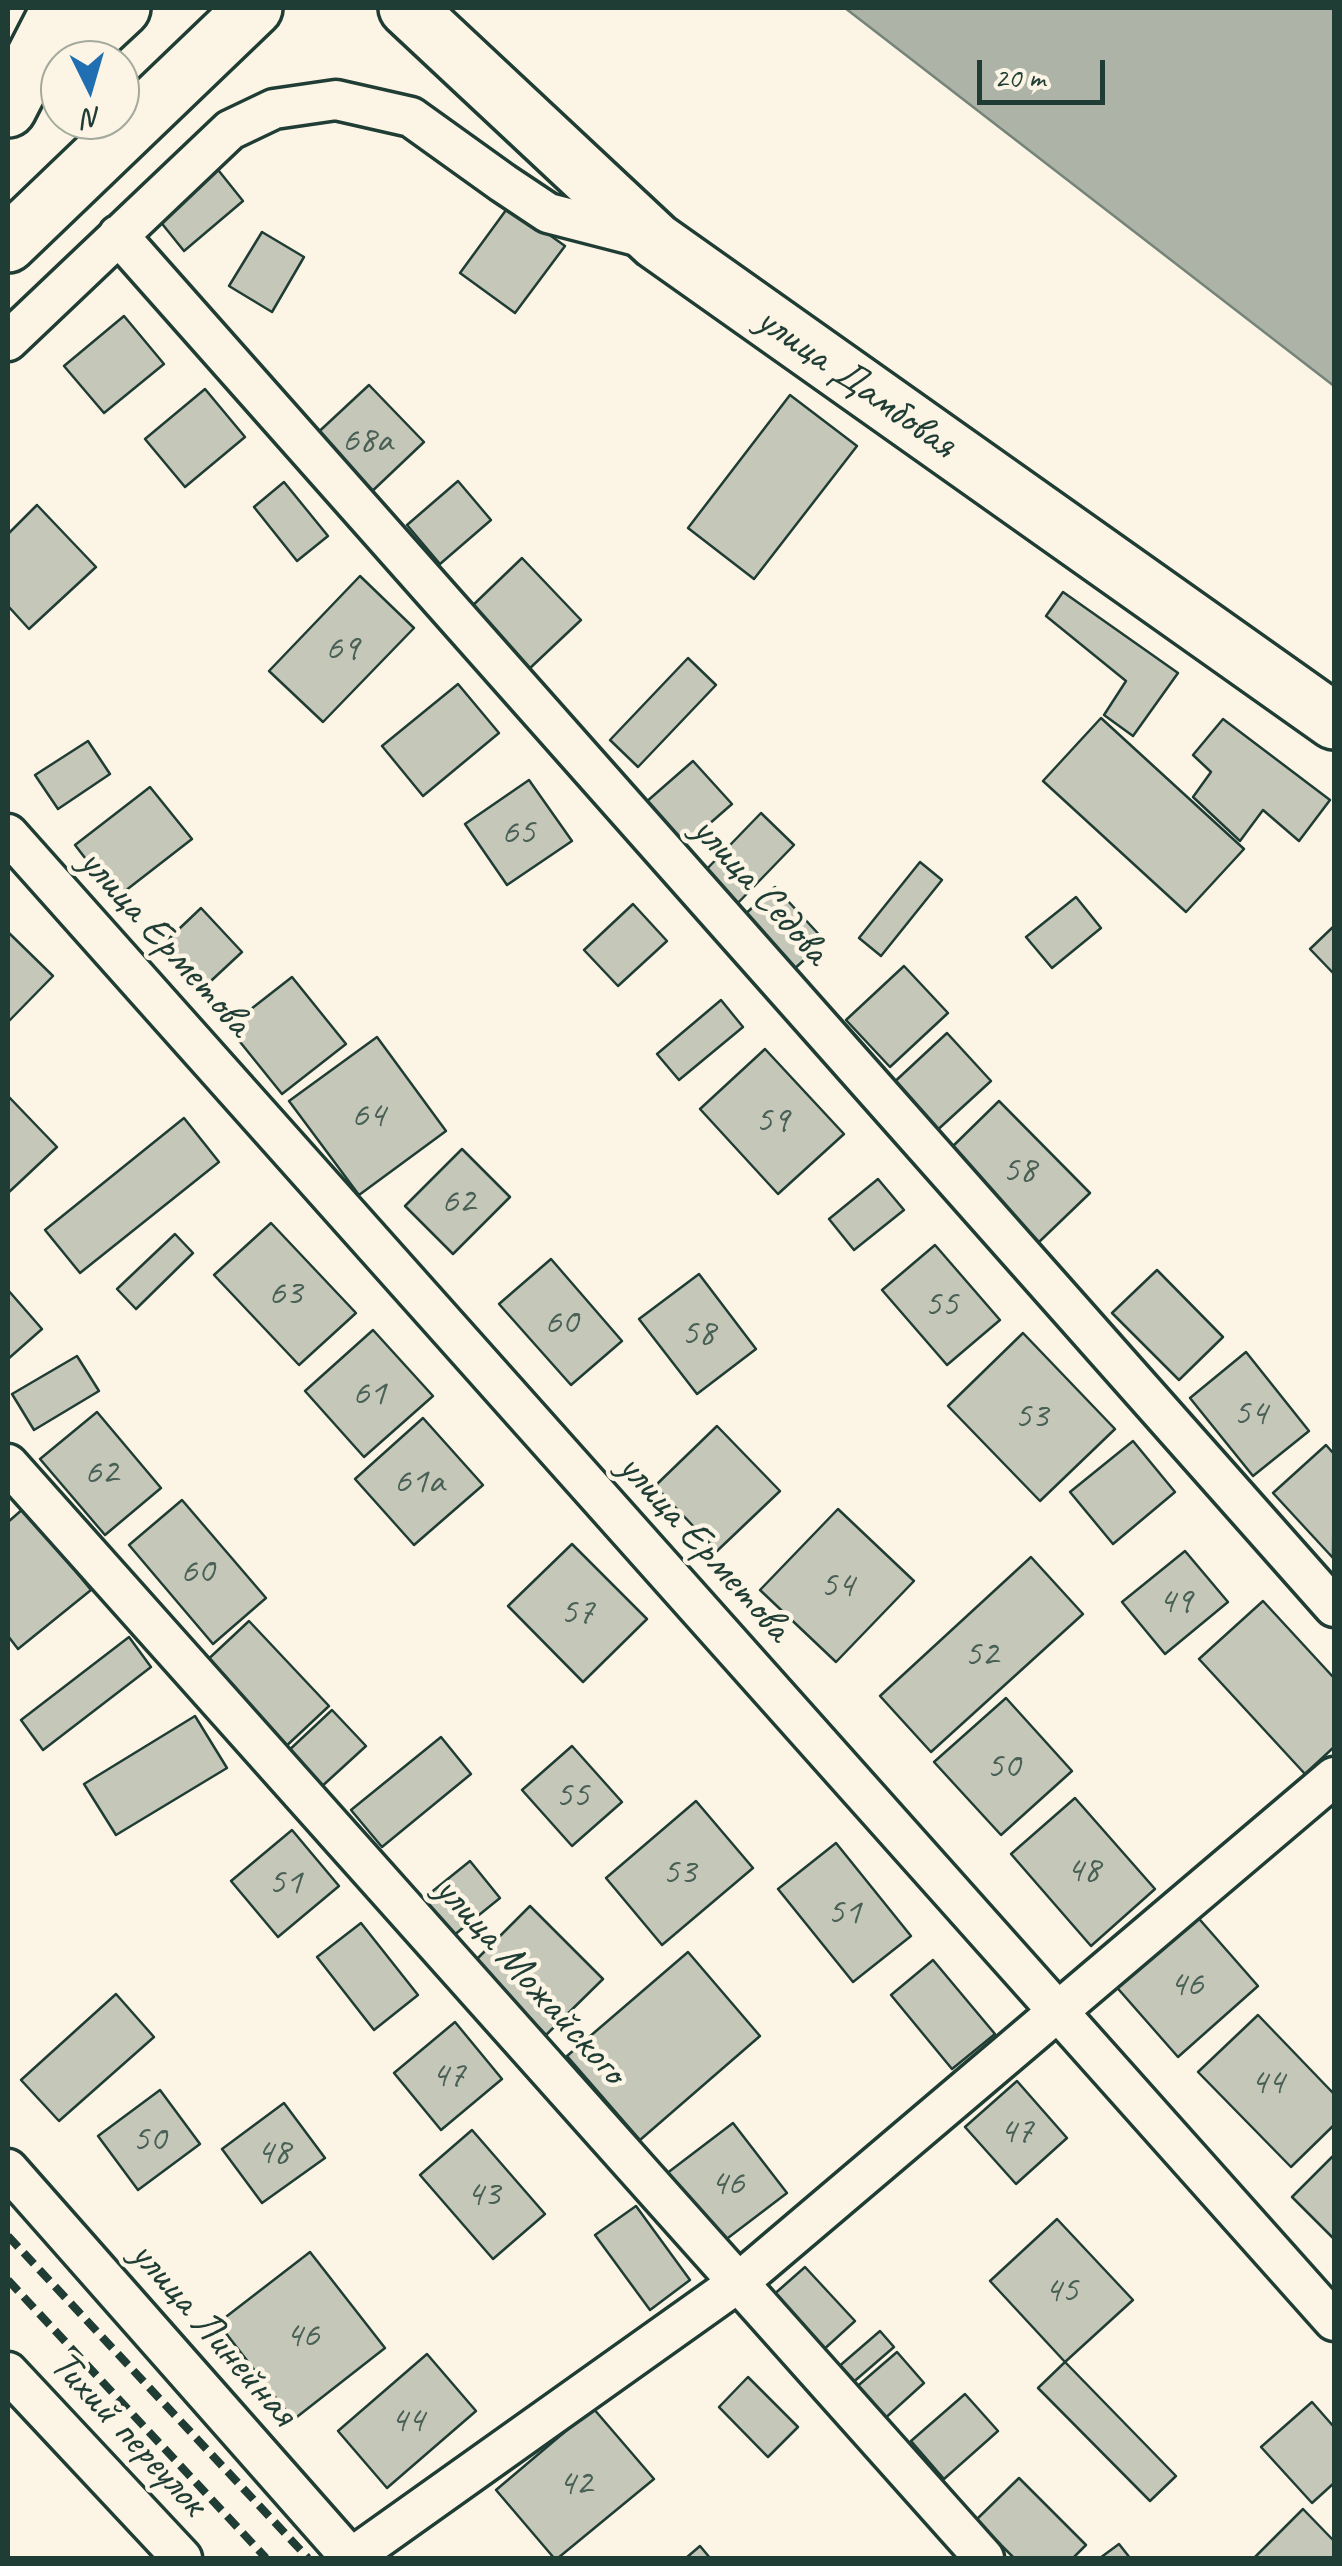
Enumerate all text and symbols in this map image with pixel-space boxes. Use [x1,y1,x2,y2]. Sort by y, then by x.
north arrow [40,40,140,140]
scale bar [982,40,1110,102]
text: 20 m [994,58,1045,96]
text: N [82,100,103,137]
street label: улица Дамбовая [746,296,966,470]
house number: 68а [342,418,392,464]
house number: 69 [325,626,359,672]
street label: улица Седова [680,806,840,976]
house number: 65 [501,810,535,856]
street label: улица Ерметова [67,838,263,1048]
house number: 64 [351,1093,385,1139]
house number: 59 [755,1098,789,1144]
house number: 58 [1002,1148,1036,1194]
house number: 62 [441,1179,475,1225]
house number: 63 [268,1271,302,1317]
house number: 55 [924,1282,958,1328]
house number: 60 [544,1300,578,1346]
house number: 58 [681,1311,715,1357]
house number: 61 [352,1371,386,1417]
house number: 54 [1233,1391,1267,1437]
house number: 53 [1014,1394,1048,1440]
street label: улица Ерметова [606,1443,802,1653]
house number: 62 [84,1450,118,1496]
house number: 61а [394,1459,444,1505]
house number: 60 [180,1549,214,1595]
house number: 54 [820,1563,854,1609]
house number: 49 [1158,1579,1192,1625]
house number: 57 [560,1590,594,1636]
house number: 52 [964,1632,998,1678]
house number: 50 [986,1744,1020,1790]
house number: 55 [555,1773,589,1819]
house number: 48 [1066,1848,1100,1894]
house number: 53 [662,1850,696,1896]
house number: 51 [268,1860,302,1906]
street label: улица Можайского [423,1866,637,2096]
house number: 51 [827,1890,861,1936]
house number: 46 [1169,1962,1203,2008]
house number: 47 [431,2053,465,2099]
house number: 44 [1250,2060,1284,2106]
house number: 47 [999,2109,1033,2155]
house number: 50 [132,2117,166,2163]
house number: 48 [256,2130,290,2176]
house number: 46 [710,2161,744,2207]
house number: 43 [466,2172,500,2218]
street label: улица Линейная [119,2231,307,2437]
house number: 45 [1044,2268,1078,2314]
house number: 46 [285,2313,319,2359]
street label: Тихий переулок [39,2341,217,2527]
house number: 44 [390,2398,424,2444]
house number: 42 [558,2461,592,2507]

